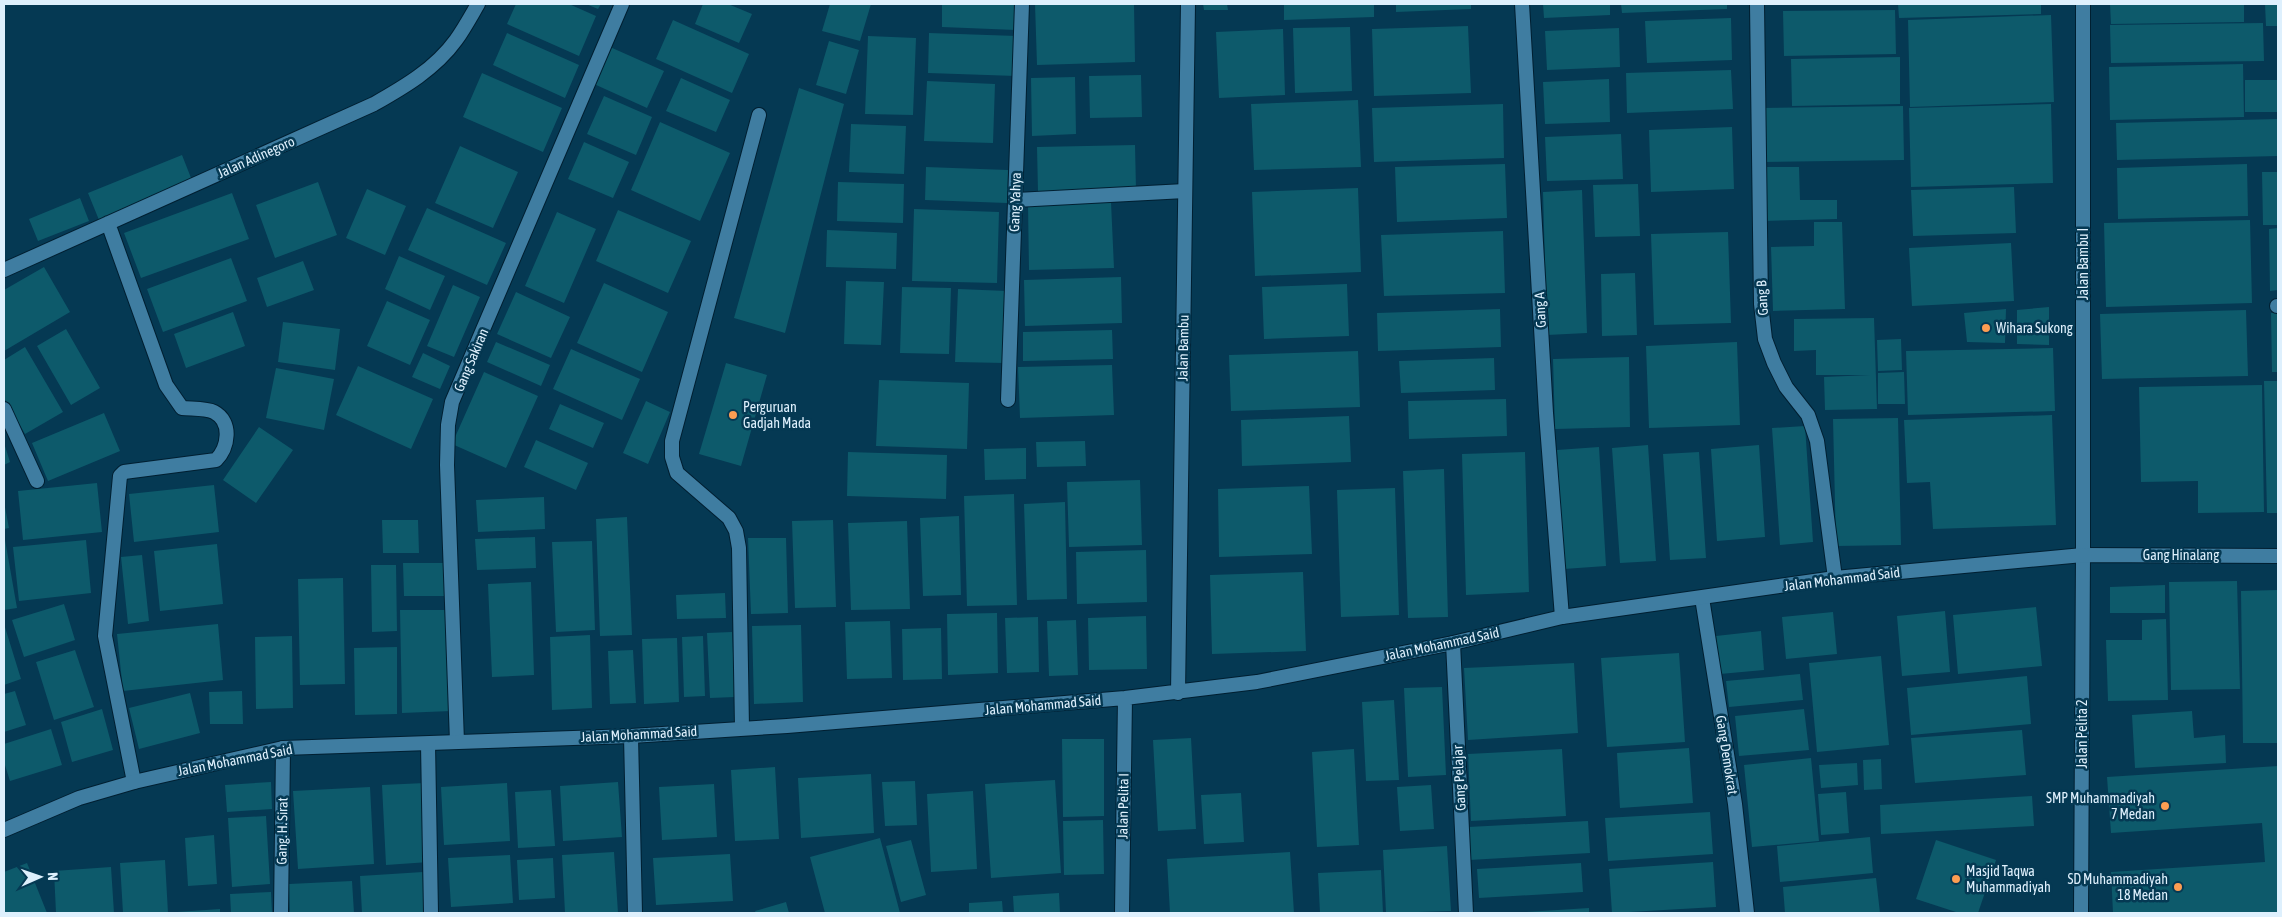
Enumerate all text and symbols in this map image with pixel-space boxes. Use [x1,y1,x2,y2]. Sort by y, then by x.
street label: Jalan Adinegoro [215,133,297,181]
street label: Gang Yahya [1006,172,1024,232]
street label: Jalan Bambu I [2075,228,2091,300]
street label: Gang B [1753,280,1771,316]
street label: Gang A [1531,292,1549,328]
street label: Jalan Bambu [1174,315,1192,381]
place label: Wihara Sukong [1996,320,2073,336]
marker: Wihara Sukong [1980,322,1992,334]
street label: Gang Sakiran [451,326,491,394]
place label: Perguruan Gadjah Mada [743,399,811,431]
marker: Perguruan Gadjah Mada [727,409,739,421]
street label: Gang Hinalang [2143,547,2219,563]
street label: Jalan Mohammad Said [1783,564,1901,594]
street label: Jalan Mohammad Said [1383,624,1501,664]
street label: Jalan Mohammad Said [984,692,1102,718]
street label: Jalan Pelita 2 [2074,700,2090,768]
street label: Gang Demokrat [1713,714,1741,796]
street label: Jalan Mohammad Said [580,723,698,745]
street label: Jalan Mohammad Said [176,741,294,779]
street label: Gang Pelajar [1449,744,1469,811]
street label: Jalan Pelita I [1114,773,1132,839]
place label: SMP Muhammadiyah 7 Medan [2046,790,2155,822]
street label: Gang. H. Sirat [273,797,291,865]
marker: SMP Muhammadiyah 7 Medan [2159,800,2171,812]
north arrow [15,852,65,902]
place label: Masjid Taqwa Muhammadiyah [1966,863,2051,895]
place label: SD Muhammadiyah 18 Medan [2067,871,2168,903]
text: N [45,872,61,881]
marker: Masjid Taqwa Muhammadiyah [1950,873,1962,885]
marker: SD Muhammadiyah 18 Medan [2172,881,2184,893]

